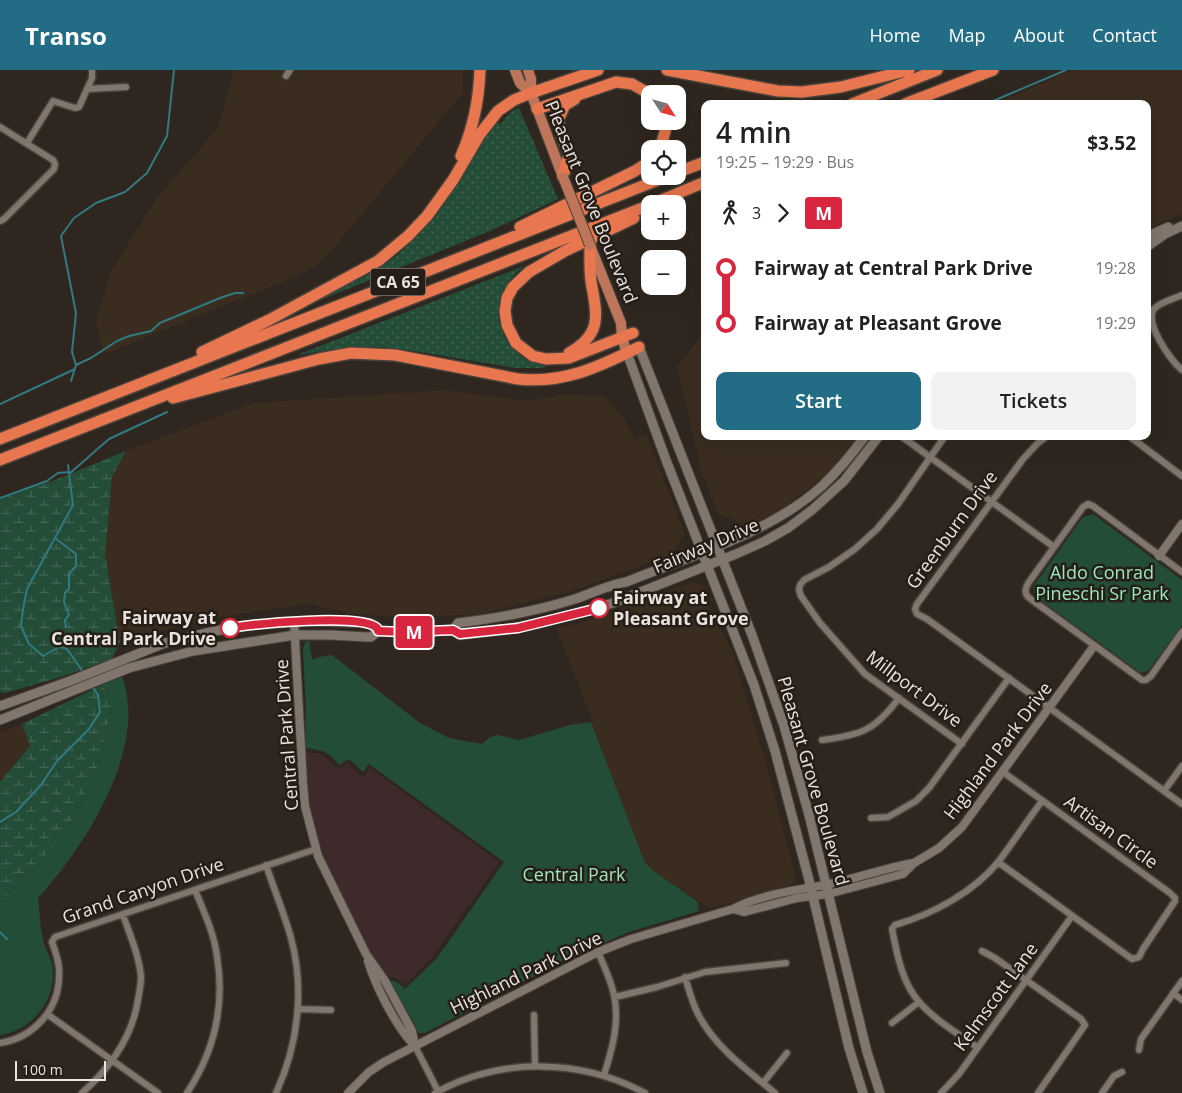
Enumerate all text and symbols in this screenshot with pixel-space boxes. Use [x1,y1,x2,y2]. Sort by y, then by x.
text: Transo [25,19,107,52]
text: Home [870,23,920,47]
text: Map [948,23,986,47]
text: About [1014,23,1064,47]
text: Contact [1092,23,1157,47]
north arrow [641,85,686,130]
map controls [641,85,686,295]
street label: Pleasant Grove Boulevard [540,97,644,307]
text: 4 min [716,113,792,151]
text: $3.52 [1087,130,1136,156]
button: locate [641,140,686,185]
text: 19:25 – 19:29 · Bus [716,151,854,173]
button: + [641,195,686,240]
icon: walk [716,199,744,227]
icon: forward [769,199,797,227]
text: M [815,201,832,225]
text: 3 [752,202,761,224]
button: − [641,250,686,295]
text: Fairway at Central Park Drive [754,255,1033,281]
text: 19:28 [1095,257,1136,279]
road number: CA 65 [370,268,426,296]
text: Fairway at Pleasant Grove [754,310,1002,336]
text: 19:29 [1095,312,1136,334]
button: Start [716,372,921,430]
button: Tickets [931,372,1136,430]
street label: Greenburn Drive [900,465,1002,593]
street label: Fairway Drive [649,512,762,578]
park label: Aldo Conrad Pineschi Sr Park [1035,560,1169,605]
place label: Fairway at Pleasant Grove [613,585,749,630]
marker: Fairway at Pleasant Grove [589,598,609,618]
place label: Fairway at Central Park Drive [51,605,216,650]
line badge: M [398,616,430,648]
marker: Fairway at Central Park Drive [220,618,240,638]
text: M [406,620,422,644]
street label: Millport Drive [862,644,967,732]
street label: Central Park Drive [269,658,303,812]
street label: Pleasant Grove Boulevard [773,673,855,888]
street label: Highland Park Drive [938,677,1057,824]
street label: Artisan Circle [1060,789,1163,873]
street label: Grand Canyon Drive [59,851,227,929]
park label: Central Park [522,862,626,886]
street label: Highland Park Drive [446,925,606,1019]
street label: Kelmscott Lane [948,937,1043,1055]
scale bar [15,1058,106,1081]
text: 100 m [22,1060,63,1079]

